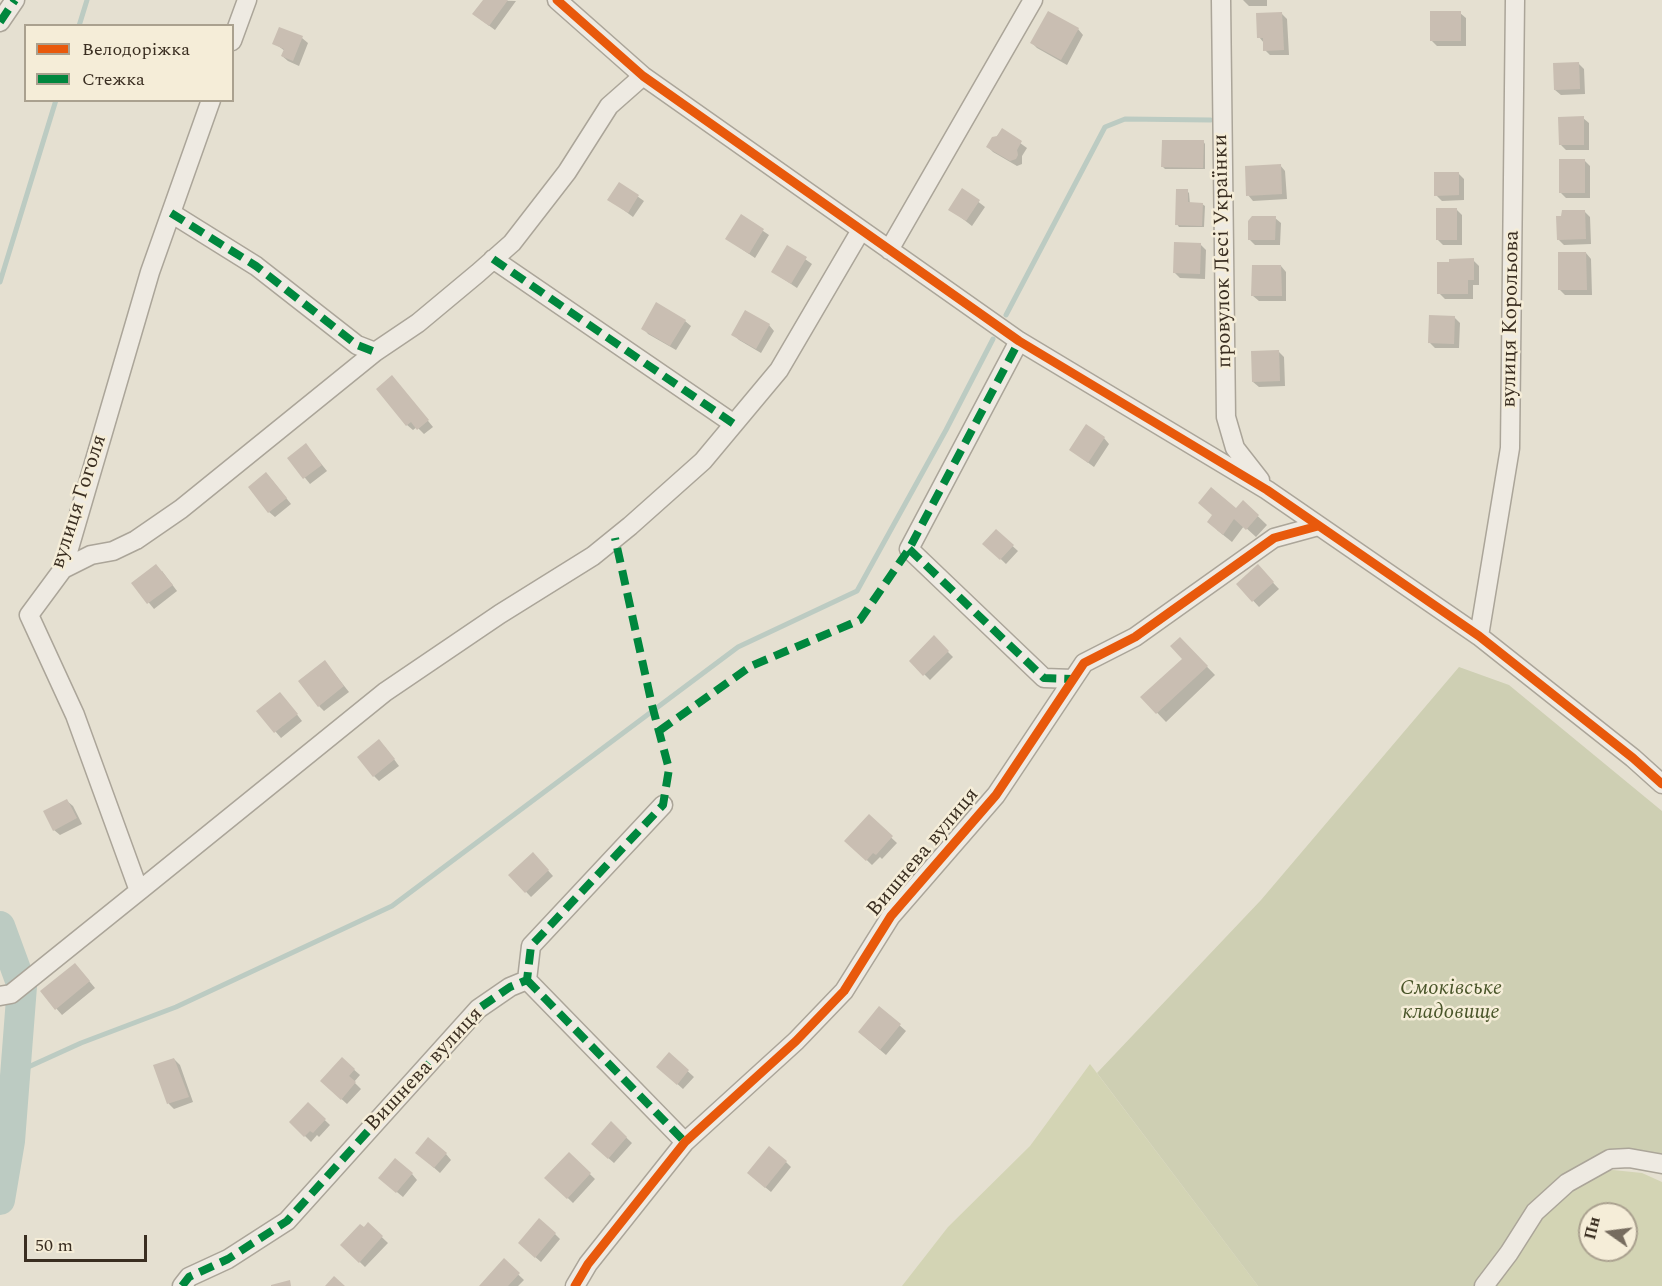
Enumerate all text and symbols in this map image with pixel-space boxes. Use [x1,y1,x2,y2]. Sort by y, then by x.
legend [24,24,234,102]
text: Велодоріжка [82,36,190,63]
text: Стежка [82,66,145,93]
street label: провулок Лесі Українки [1209,134,1239,368]
street label: вулиця Корольова [1498,230,1526,408]
street label: вулиця Гоголя [46,432,114,572]
street label: Вишнева вулиця [863,783,985,923]
park label: Смоківське кладовище [1400,977,1502,1027]
street label: Вишнева вулиця [361,1003,489,1137]
north arrow [1578,1202,1638,1262]
text: Пн [1578,1214,1607,1242]
scale bar [27,1223,150,1261]
text: 50 m [35,1232,73,1259]

